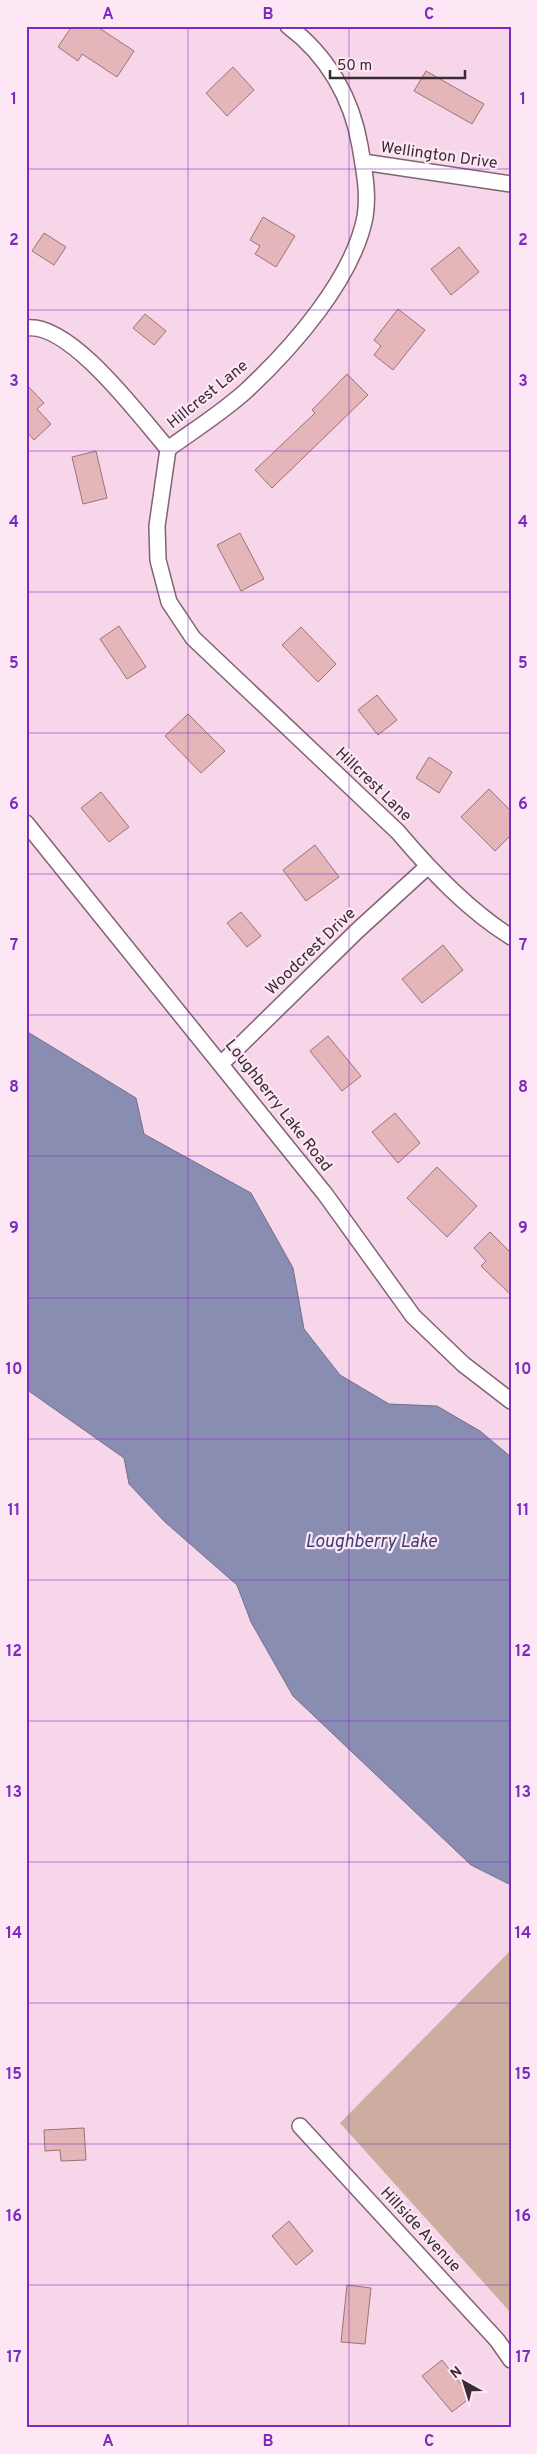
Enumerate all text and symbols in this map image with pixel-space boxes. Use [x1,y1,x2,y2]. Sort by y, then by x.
text: A [102,5,114,25]
text: B [262,5,274,25]
text: C [424,5,434,25]
scale bar [330,48,464,80]
text: 50 m [337,57,372,76]
text: 1 [11,90,17,110]
text: 1 [520,90,526,110]
street label: Wellington Drive [379,138,499,174]
text: 2 [9,231,19,251]
text: 2 [518,231,528,251]
street label: Hillcrest Lane [163,356,253,434]
text: 3 [9,372,19,392]
text: 3 [518,372,528,392]
text: 4 [9,513,19,533]
text: 4 [518,513,528,533]
text: 5 [9,654,19,674]
text: 5 [518,654,528,674]
street label: Hillcrest Lane [331,744,415,826]
text: 6 [9,795,19,815]
text: 6 [518,795,528,815]
street label: Woodcrest Drive [262,904,360,1000]
text: 7 [10,936,18,956]
text: 7 [519,936,527,956]
street label: Loughberry Lake Road [220,1036,336,1176]
text: 8 [9,1078,19,1098]
text: 8 [518,1078,528,1098]
text: 9 [9,1219,19,1239]
text: 9 [518,1219,528,1239]
text: 10 [6,1360,22,1380]
text: 10 [515,1360,531,1380]
text: 11 [8,1501,20,1521]
text: 11 [517,1501,529,1521]
water label: Loughberry Lake [305,1531,438,1554]
text: 12 [6,1642,22,1662]
text: 12 [515,1642,531,1662]
text: 13 [6,1783,22,1803]
text: 13 [515,1783,531,1803]
text: 14 [6,1924,22,1944]
text: 14 [515,1924,531,1944]
text: 15 [6,2065,22,2085]
text: 15 [515,2065,531,2085]
street label: Hillside Avenue [375,2183,465,2277]
text: 16 [6,2207,22,2227]
text: 16 [515,2207,531,2227]
text: 17 [7,2348,21,2368]
text: 17 [516,2348,530,2368]
north arrow [440,2356,490,2406]
text: N [448,2363,466,2383]
text: A [102,2432,114,2452]
text: B [262,2432,274,2452]
text: C [424,2432,434,2452]

